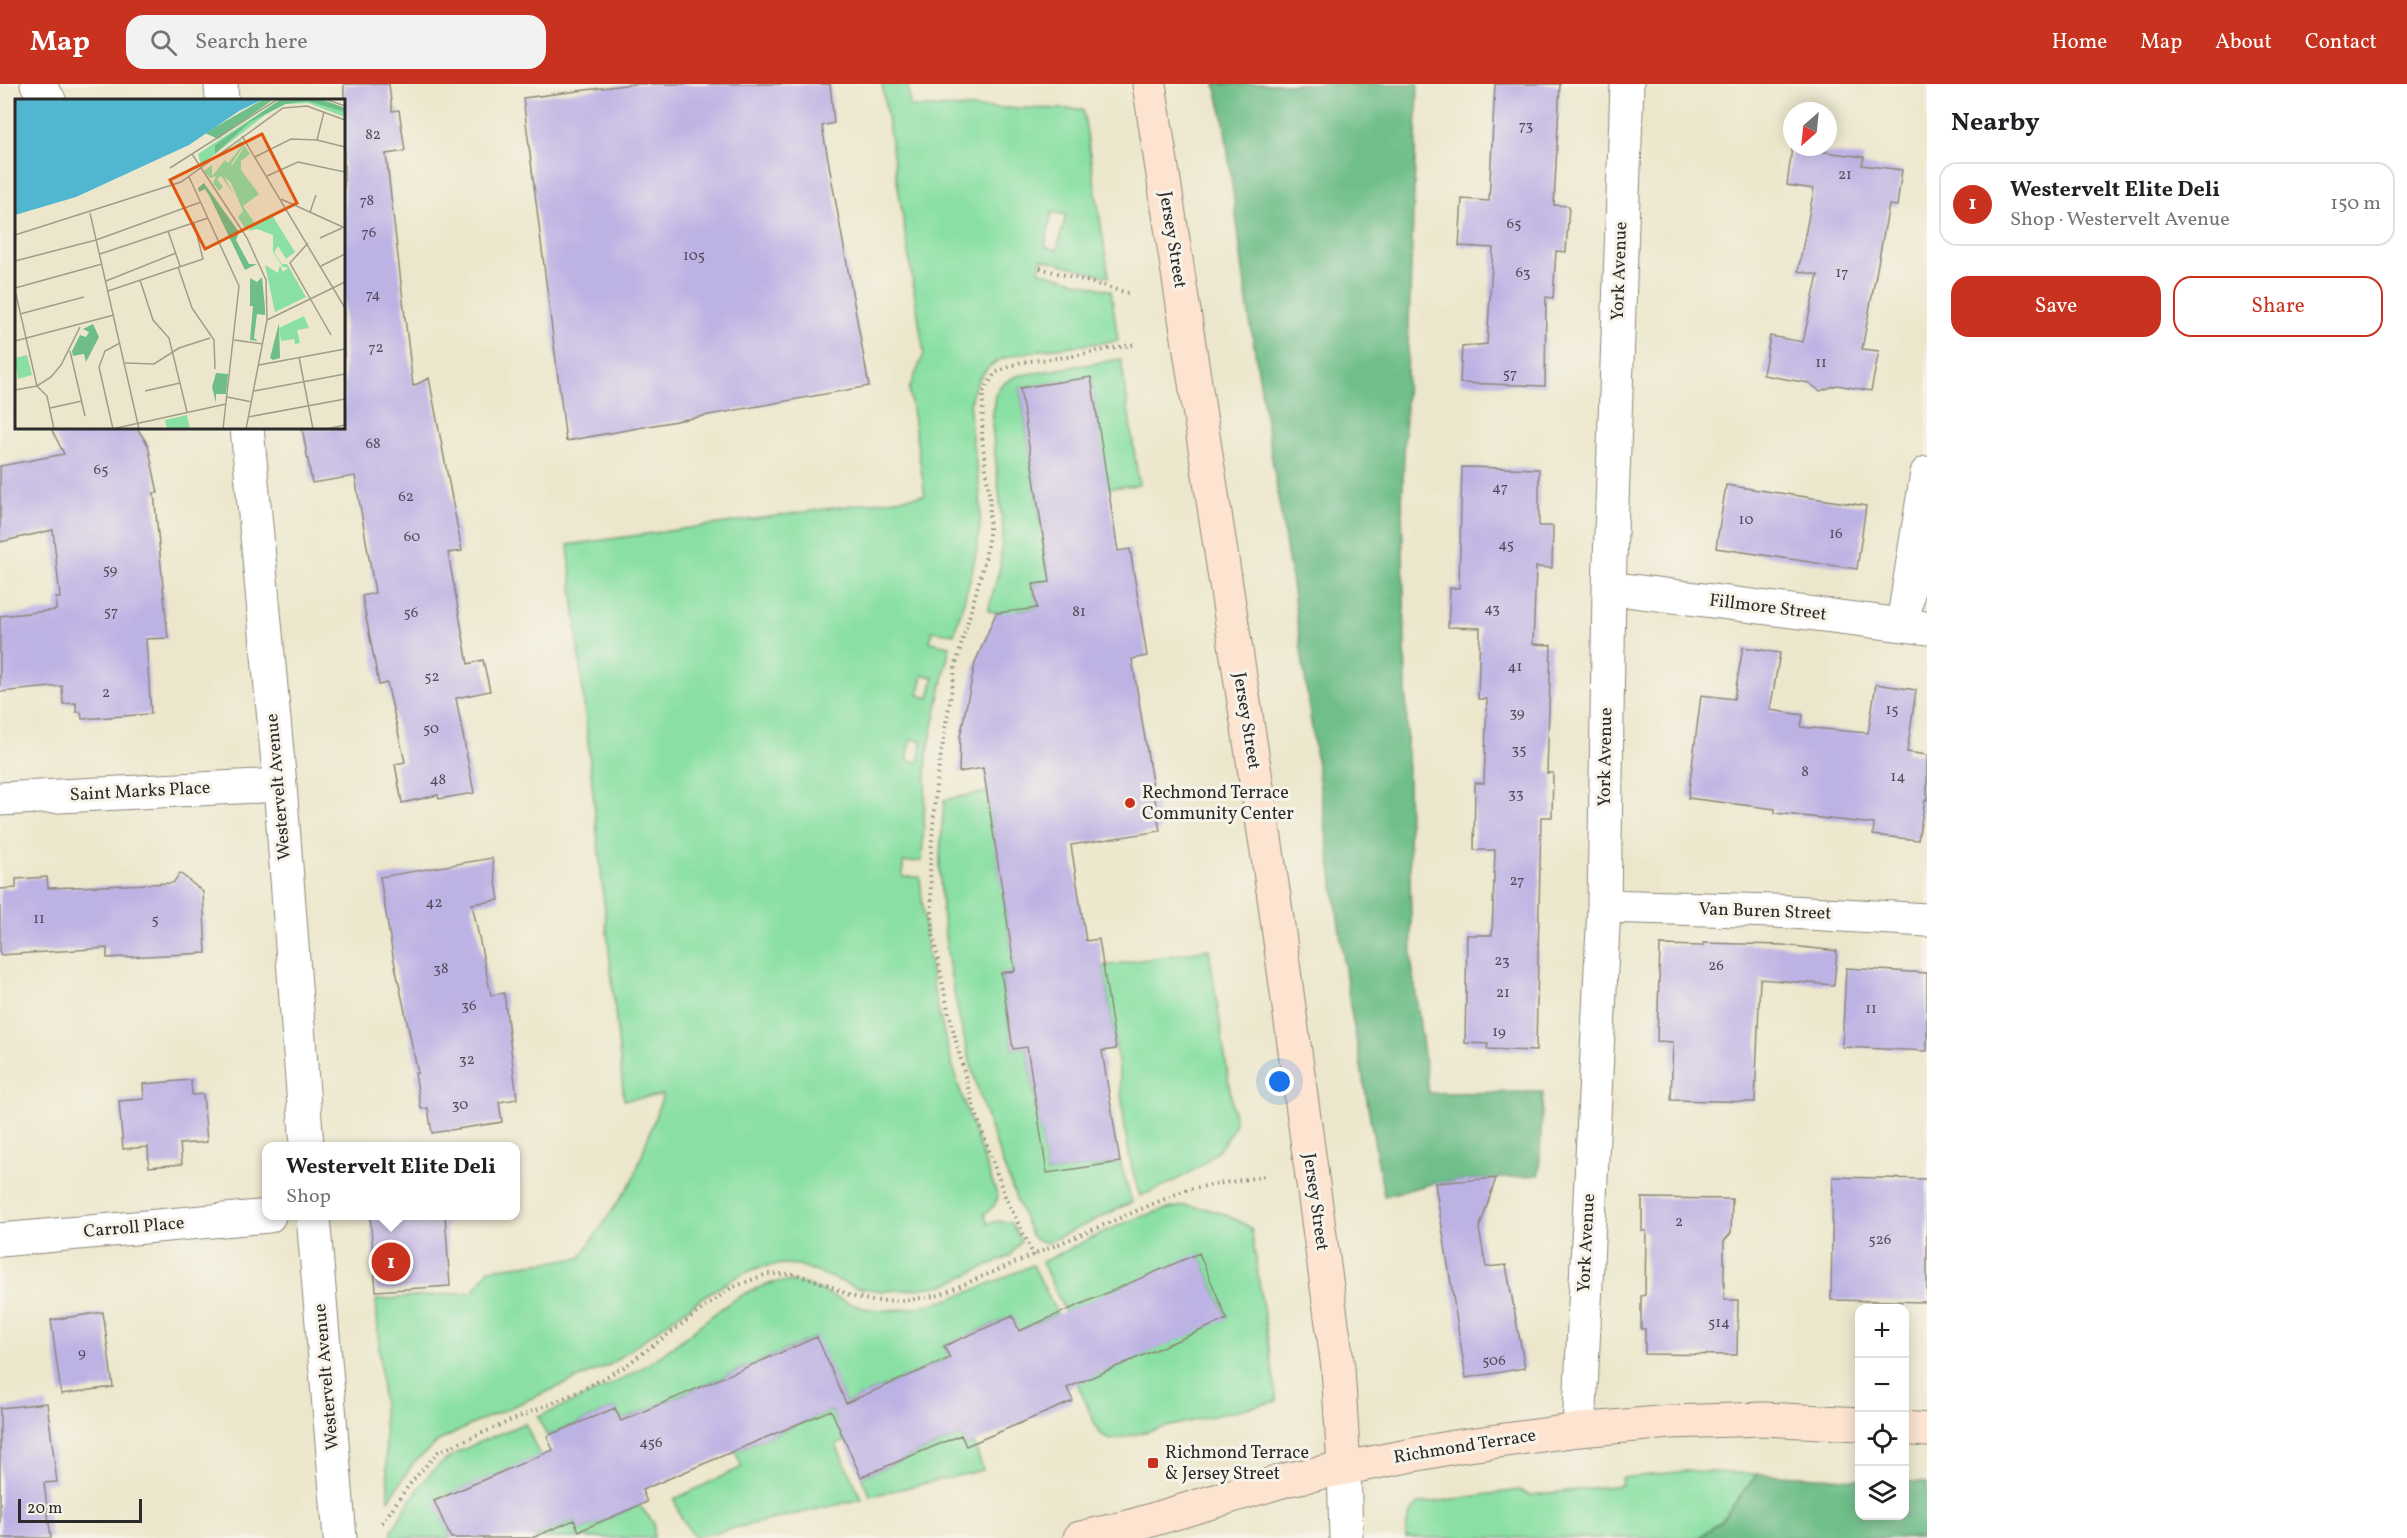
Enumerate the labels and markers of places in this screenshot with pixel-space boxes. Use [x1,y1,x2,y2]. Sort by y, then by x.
place label: Rechmond Terrace Community Center [1142,781,1294,827]
marker: Rechmond Terrace Community Center [1123,796,1137,810]
pin: 1 [372,1240,410,1284]
place label: Richmond Terrace & Jersey Street [1165,1441,1309,1487]
marker: Richmond Terrace & Jersey Street [1146,1456,1160,1470]

